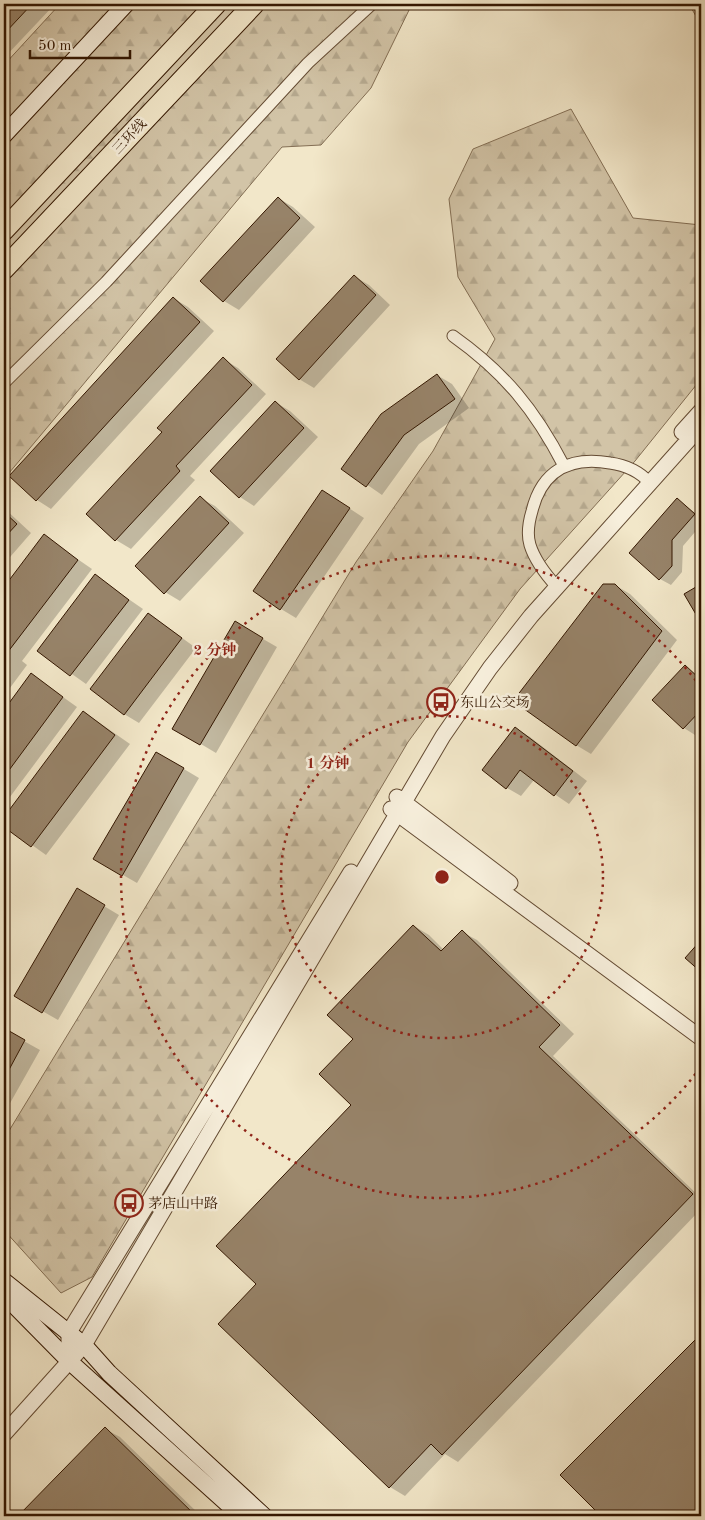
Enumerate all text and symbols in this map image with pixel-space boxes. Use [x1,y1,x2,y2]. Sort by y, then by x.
scale bar [30,28,130,60]
text: 50 m [38,39,72,54]
street label: 三环线 [110,116,149,157]
text: 2 分钟 [194,642,236,659]
bus stop icon: 东山公交场 [426,687,456,717]
place label: 东山公交场 [460,695,530,710]
text: 1 分钟 [307,755,349,772]
centre of rings [433,868,451,886]
bus stop icon: 茅店山中路 [114,1188,144,1218]
place label: 茅店山中路 [148,1196,218,1211]

